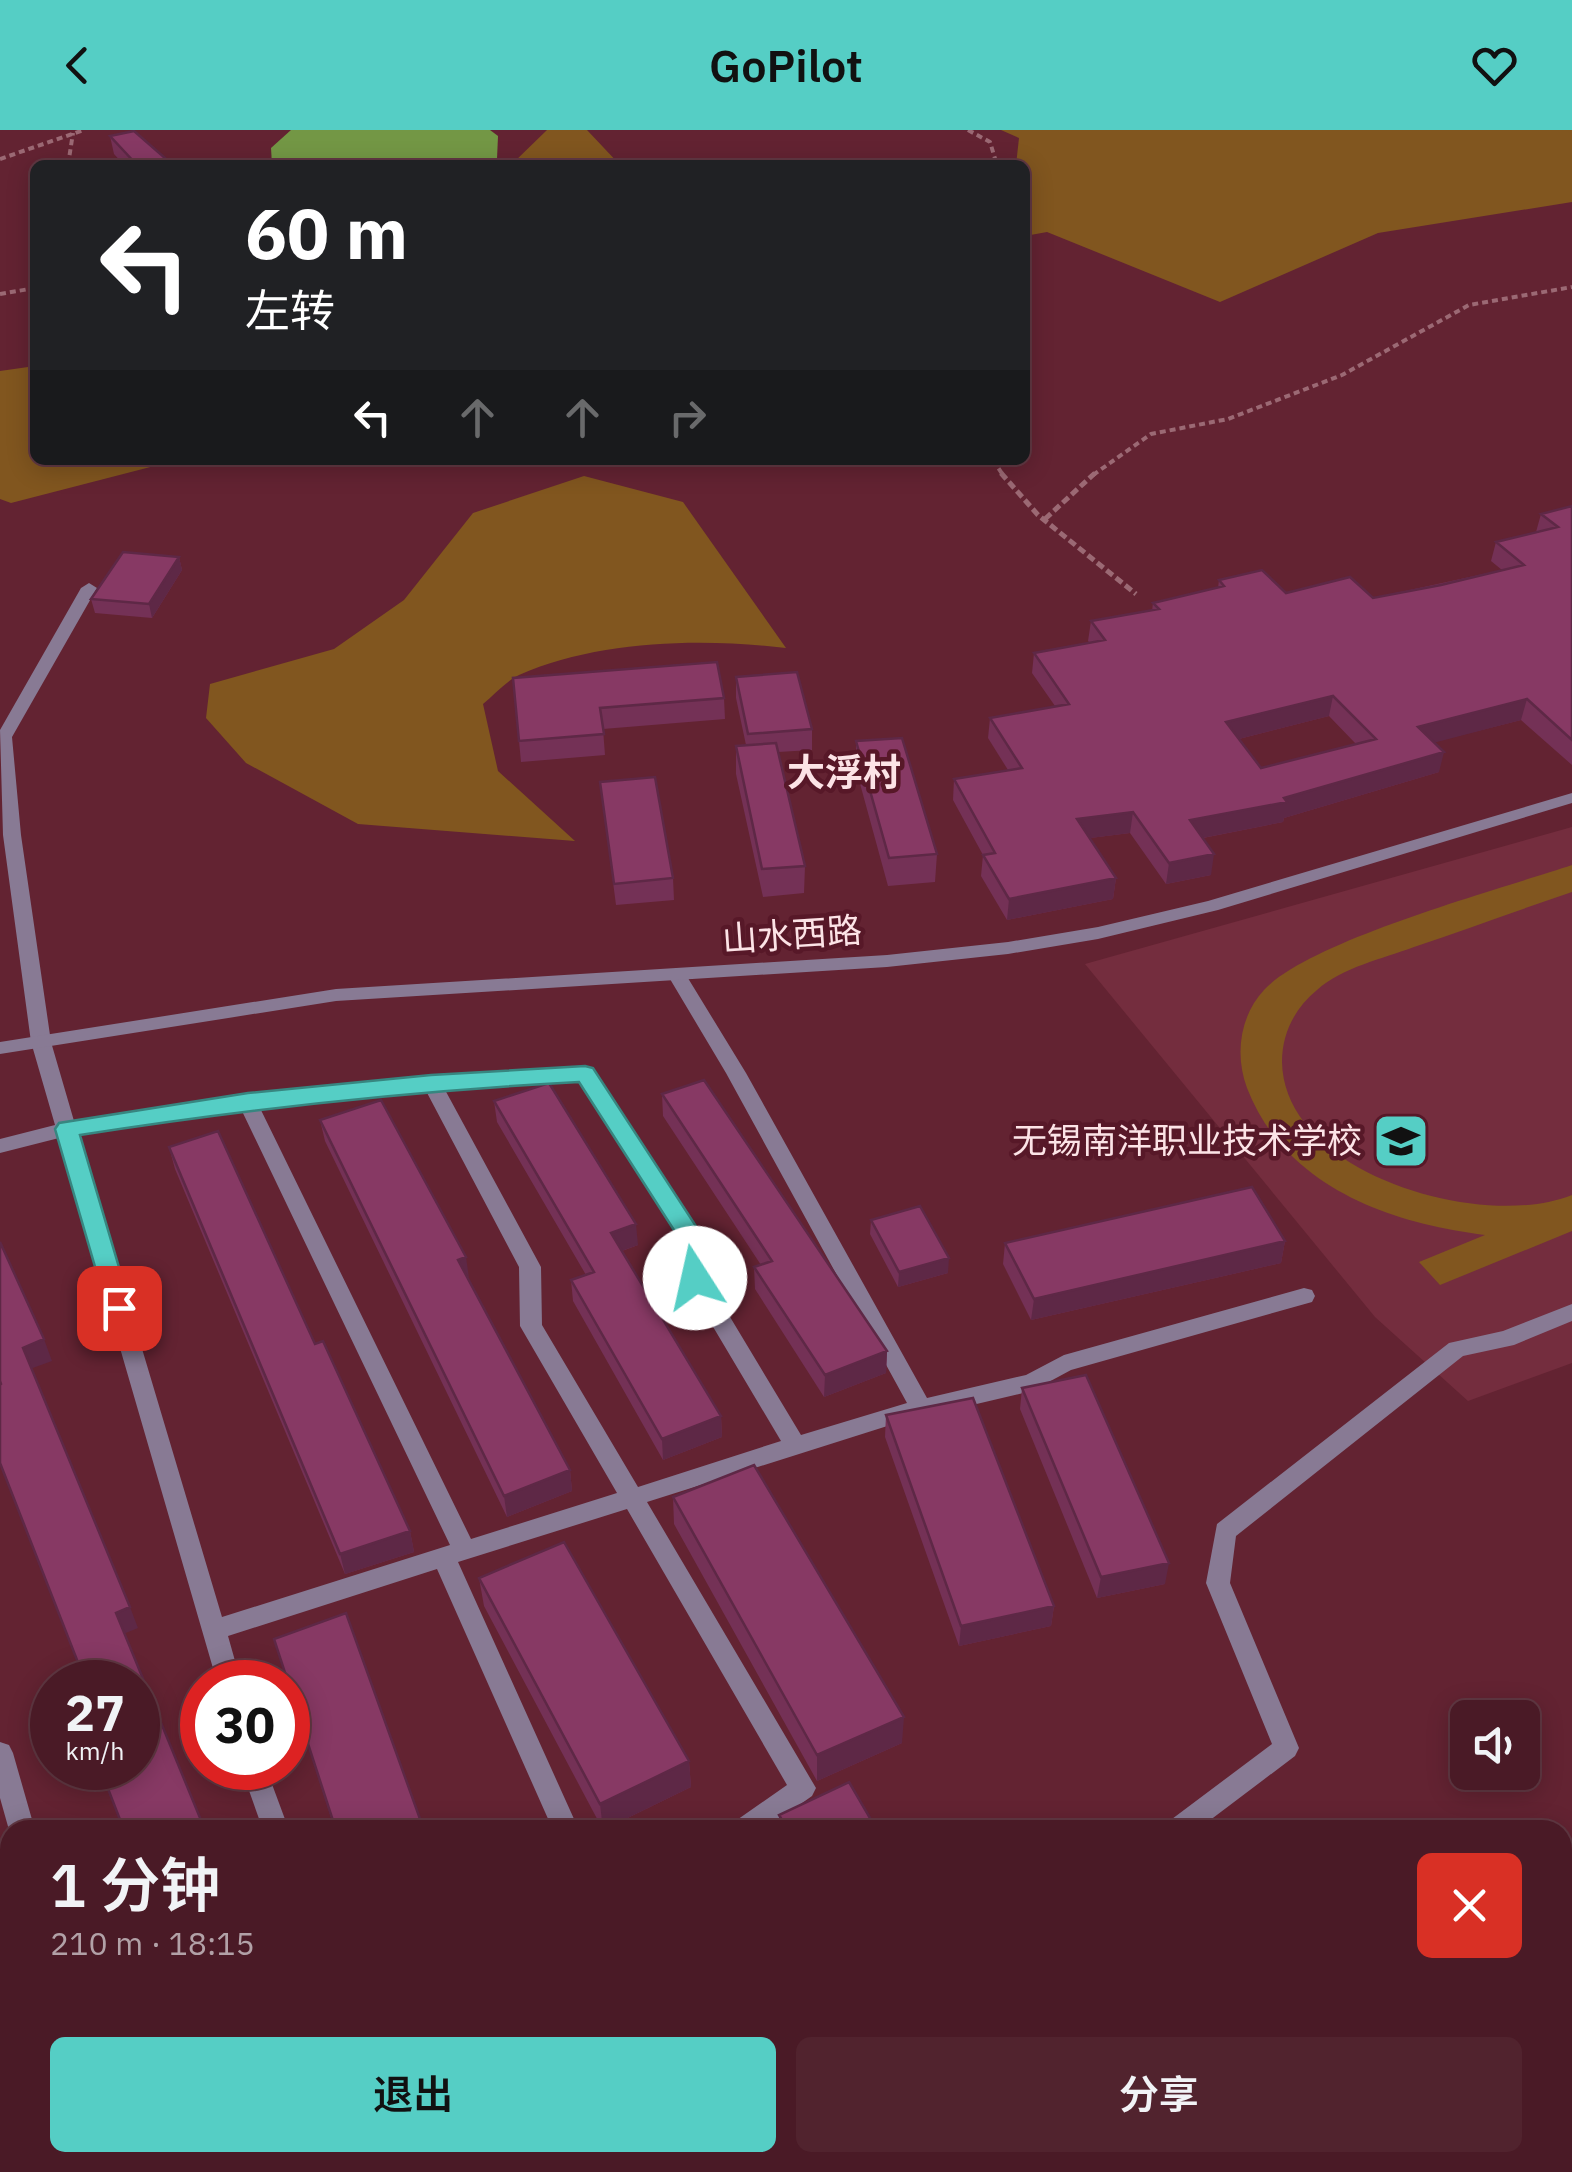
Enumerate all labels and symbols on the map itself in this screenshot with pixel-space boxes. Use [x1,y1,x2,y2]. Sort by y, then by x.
district label: 大浮村 [787,747,901,796]
street label: 山水西路 [720,906,863,962]
school or university icon: 无锡南洋职业技术学校 [1371,1111,1431,1171]
place label: 无锡南洋职业技术学校 [1012,1117,1362,1163]
position arrow [643,1226,747,1330]
pin [77,1266,162,1351]
speed limit sign: 30 [180,1660,310,1790]

